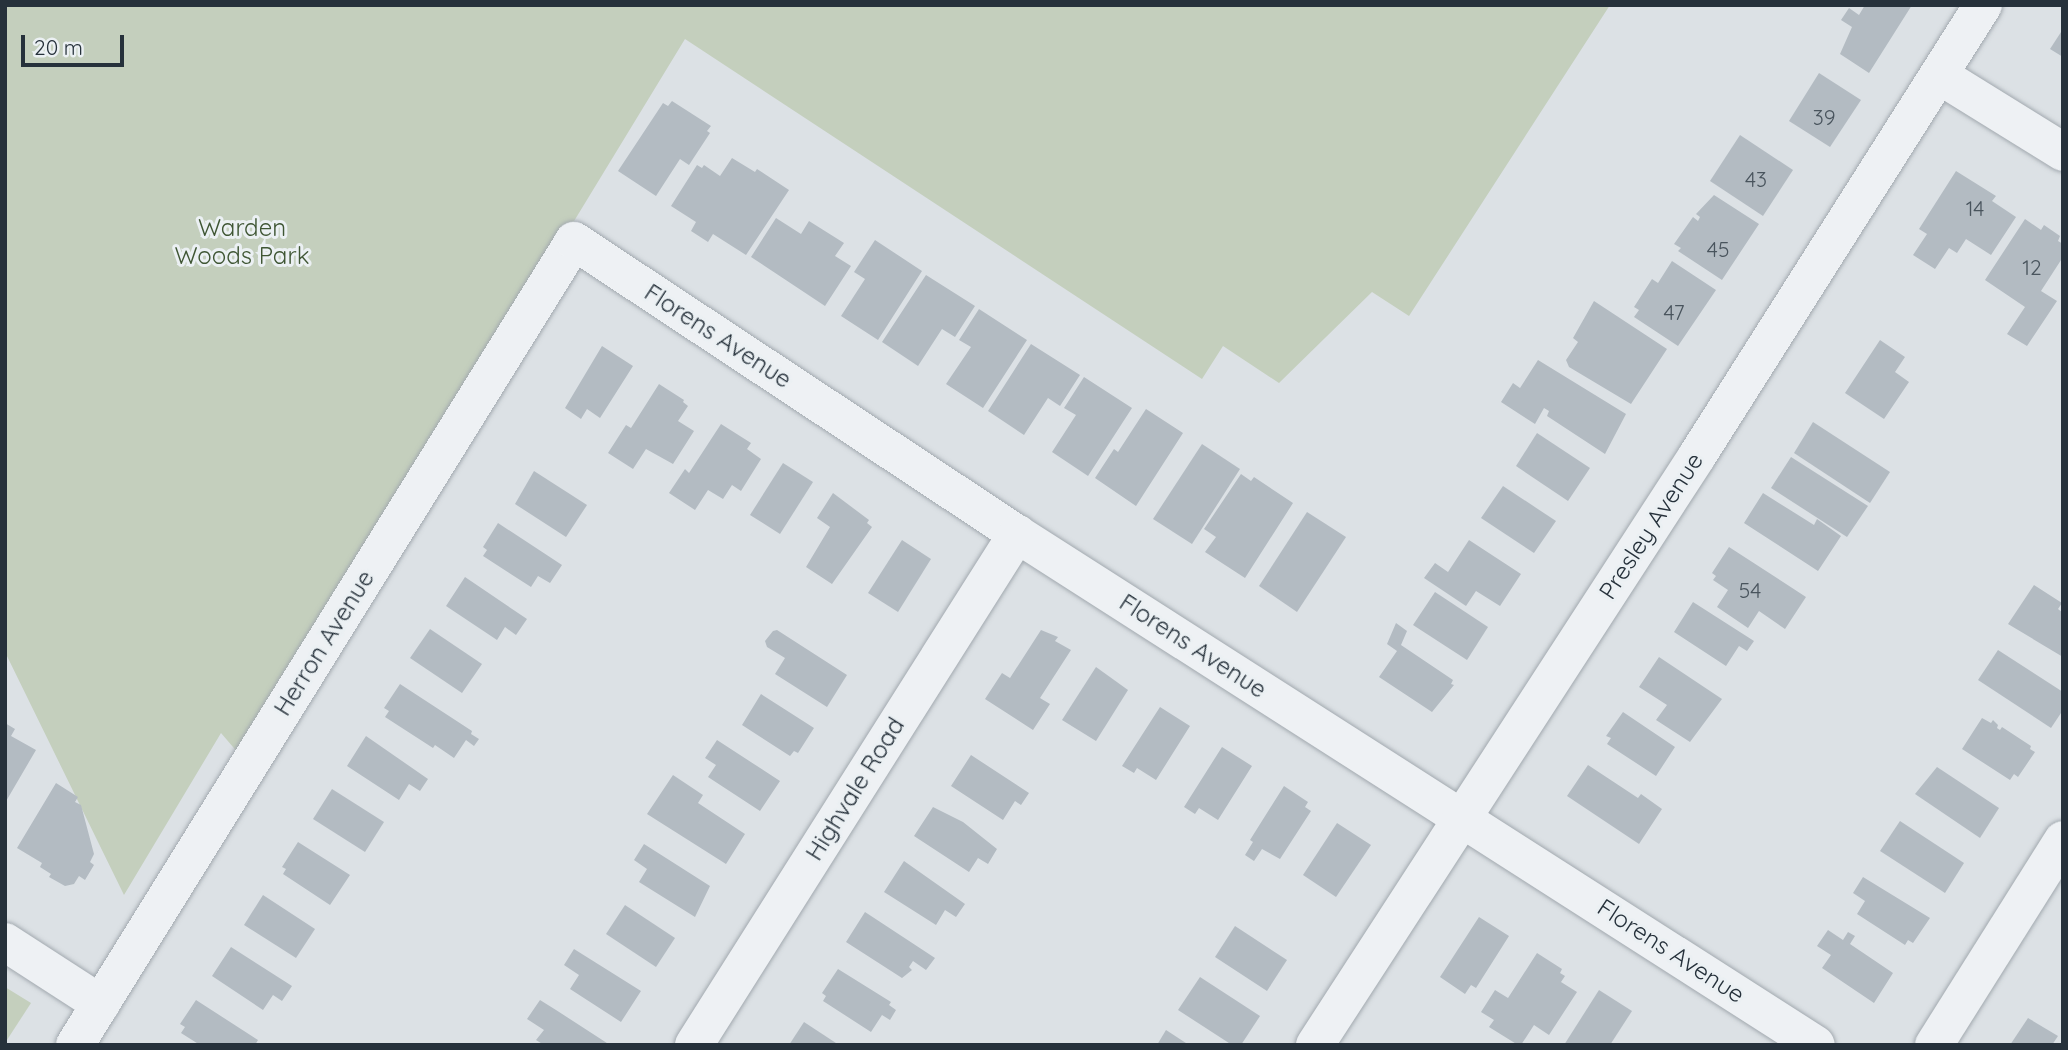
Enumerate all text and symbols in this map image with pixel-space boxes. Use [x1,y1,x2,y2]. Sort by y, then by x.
scale bar [24,21,128,65]
text: 20 m [34,34,83,60]
house number: 39 [1813,104,1835,130]
house number: 43 [1745,166,1767,192]
house number: 14 [1966,195,1984,221]
park label: Warden Woods Park [175,214,309,270]
house number: 45 [1707,236,1729,262]
house number: 12 [2022,254,2042,280]
street label: Florens Avenue [639,278,797,394]
house number: 47 [1663,299,1685,325]
street label: Presley Avenue [1593,447,1709,605]
street label: Herron Avenue [268,565,380,721]
house number: 54 [1739,577,1761,603]
street label: Florens Avenue [1114,588,1272,704]
street label: Highvale Road [800,712,910,866]
street label: Florens Avenue [1592,893,1750,1009]

